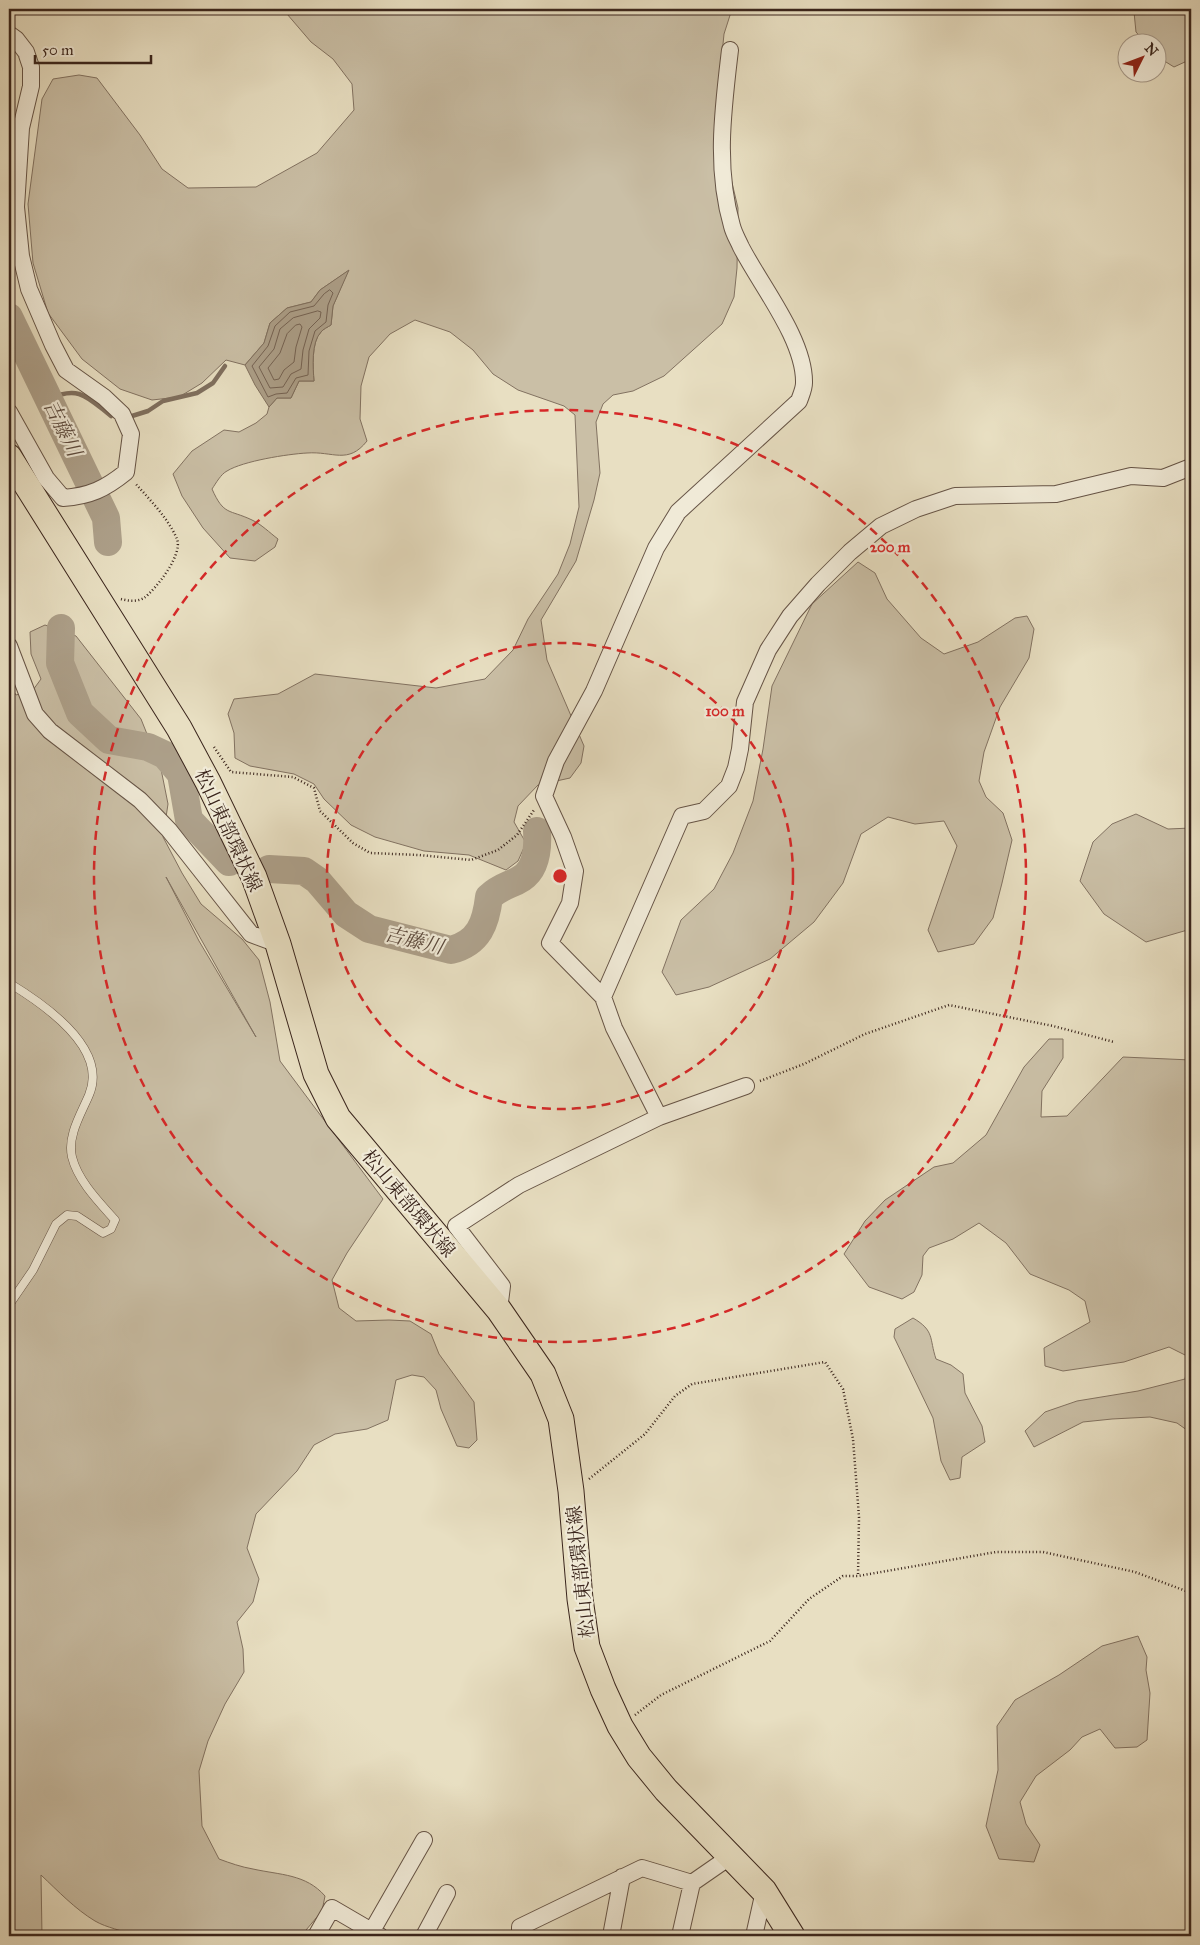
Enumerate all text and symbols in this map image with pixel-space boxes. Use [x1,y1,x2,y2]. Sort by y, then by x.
scale bar [35,32,151,64]
north arrow [1118,32,1168,82]
text: N [1141,40,1162,60]
text: 50 m [42,41,74,59]
water label: 吉藤川 [39,396,88,462]
text: 200 m [870,538,911,556]
text: 100 m [705,702,745,720]
street label: 松山東部環状線 [190,765,267,895]
centre of rings [551,867,569,885]
water label: 吉藤川 [382,921,448,959]
street label: 松山東部環状線 [357,1145,460,1262]
street label: 松山東部環状線 [562,1505,599,1639]

